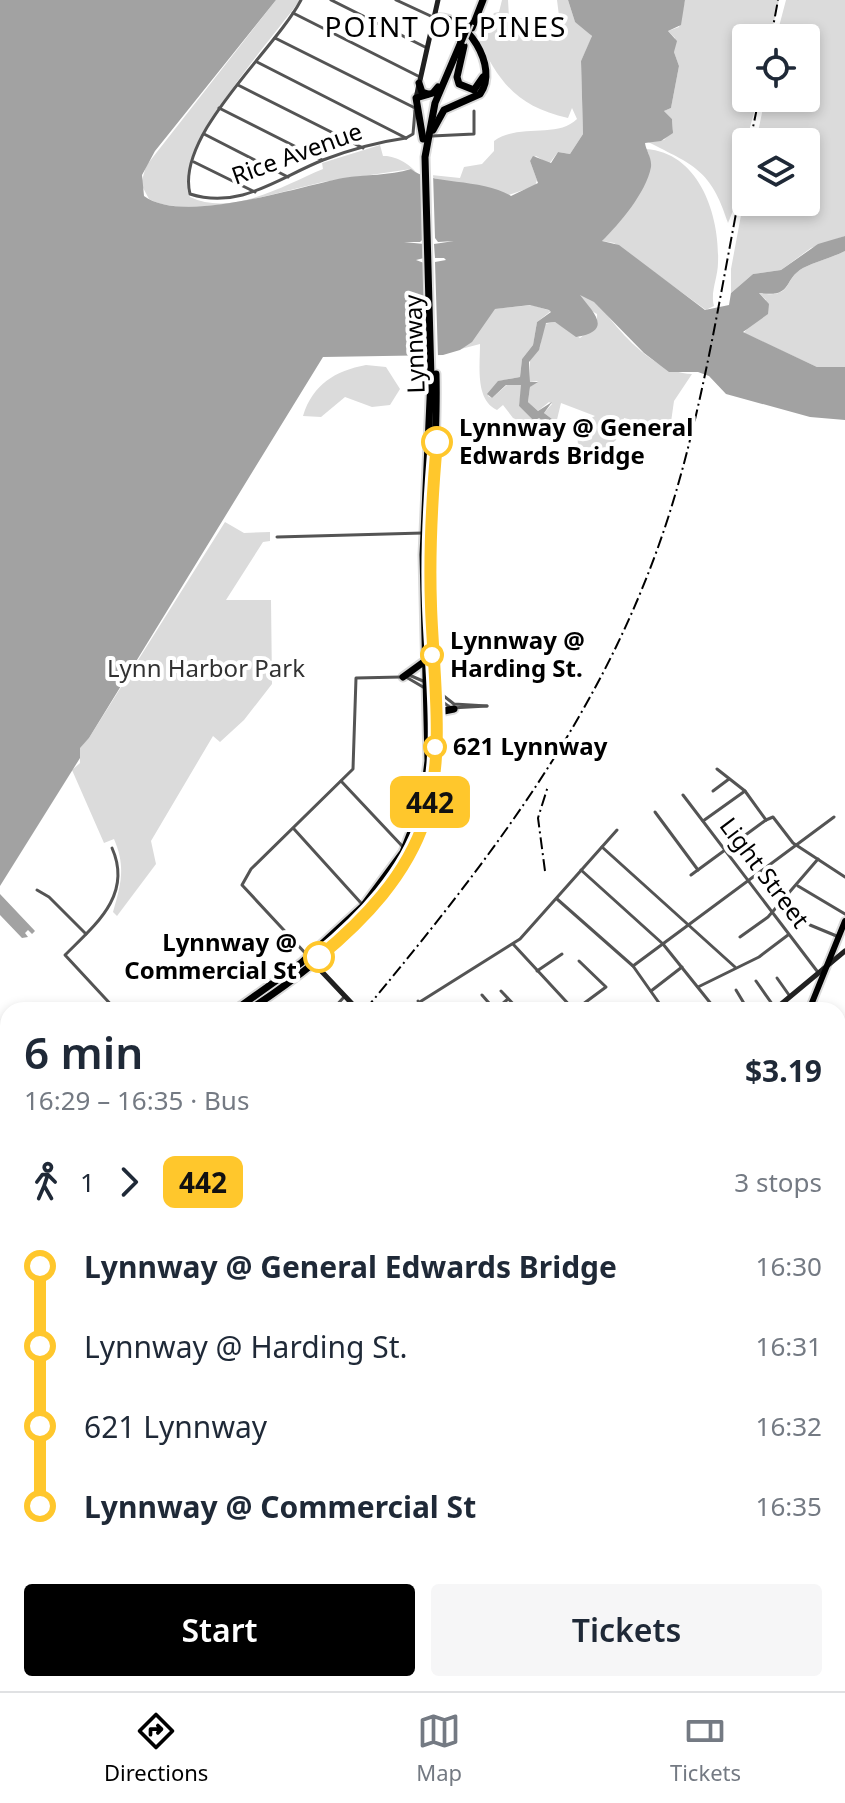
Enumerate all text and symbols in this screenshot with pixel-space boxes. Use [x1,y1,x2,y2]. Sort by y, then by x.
district label: POINT OF PINES [325,7,567,45]
map controls [732,24,820,216]
button: locate [732,24,820,112]
street label: Rice Avenue [227,114,366,191]
button: layers [732,128,820,216]
street label: Lynnway [395,293,432,394]
place label: Lynnway @ General Edwards Bridge [459,410,693,471]
marker: Lynnway @ General Edwards Bridge [422,427,452,457]
place label: Lynnway @ Harding St. [450,623,585,684]
marker: Lynnway @ Harding St. [421,644,443,666]
park label: Lynn Harbor Park [107,651,305,684]
place label: 621 Lynnway [453,729,608,762]
marker: 621 Lynnway [424,736,446,758]
line badge: 442 [384,776,476,828]
text: 442 [406,783,454,821]
street label: Light Street [713,810,818,934]
place label: Lynnway @ Commercial St [124,925,297,986]
marker: Lynnway @ Commercial St [304,942,334,972]
text: 6 min [24,1022,143,1082]
text: $3.19 [745,1050,822,1091]
text: 16:29 – 16:35 · Bus [24,1082,249,1118]
icon: walk [24,1160,68,1204]
icon: forward [107,1160,151,1204]
text: 442 [179,1163,227,1201]
text: 1 [80,1164,95,1200]
text: 3 stops [734,1164,822,1200]
text: Lynnway @ General Edwards Bridge [84,1246,617,1287]
text: 16:30 [756,1248,822,1284]
text: Lynnway @ Harding St. [84,1326,408,1367]
text: 16:31 [756,1328,822,1364]
text: 621 Lynnway [84,1406,267,1447]
text: 16:32 [756,1408,822,1444]
text: Lynnway @ Commercial St [84,1486,476,1527]
text: 16:35 [756,1488,822,1524]
button: Start [24,1584,415,1676]
button: Tickets [431,1584,822,1676]
tab: Directions [104,1709,208,1787]
tab: Map [416,1709,462,1787]
tab: Tickets [670,1709,741,1787]

